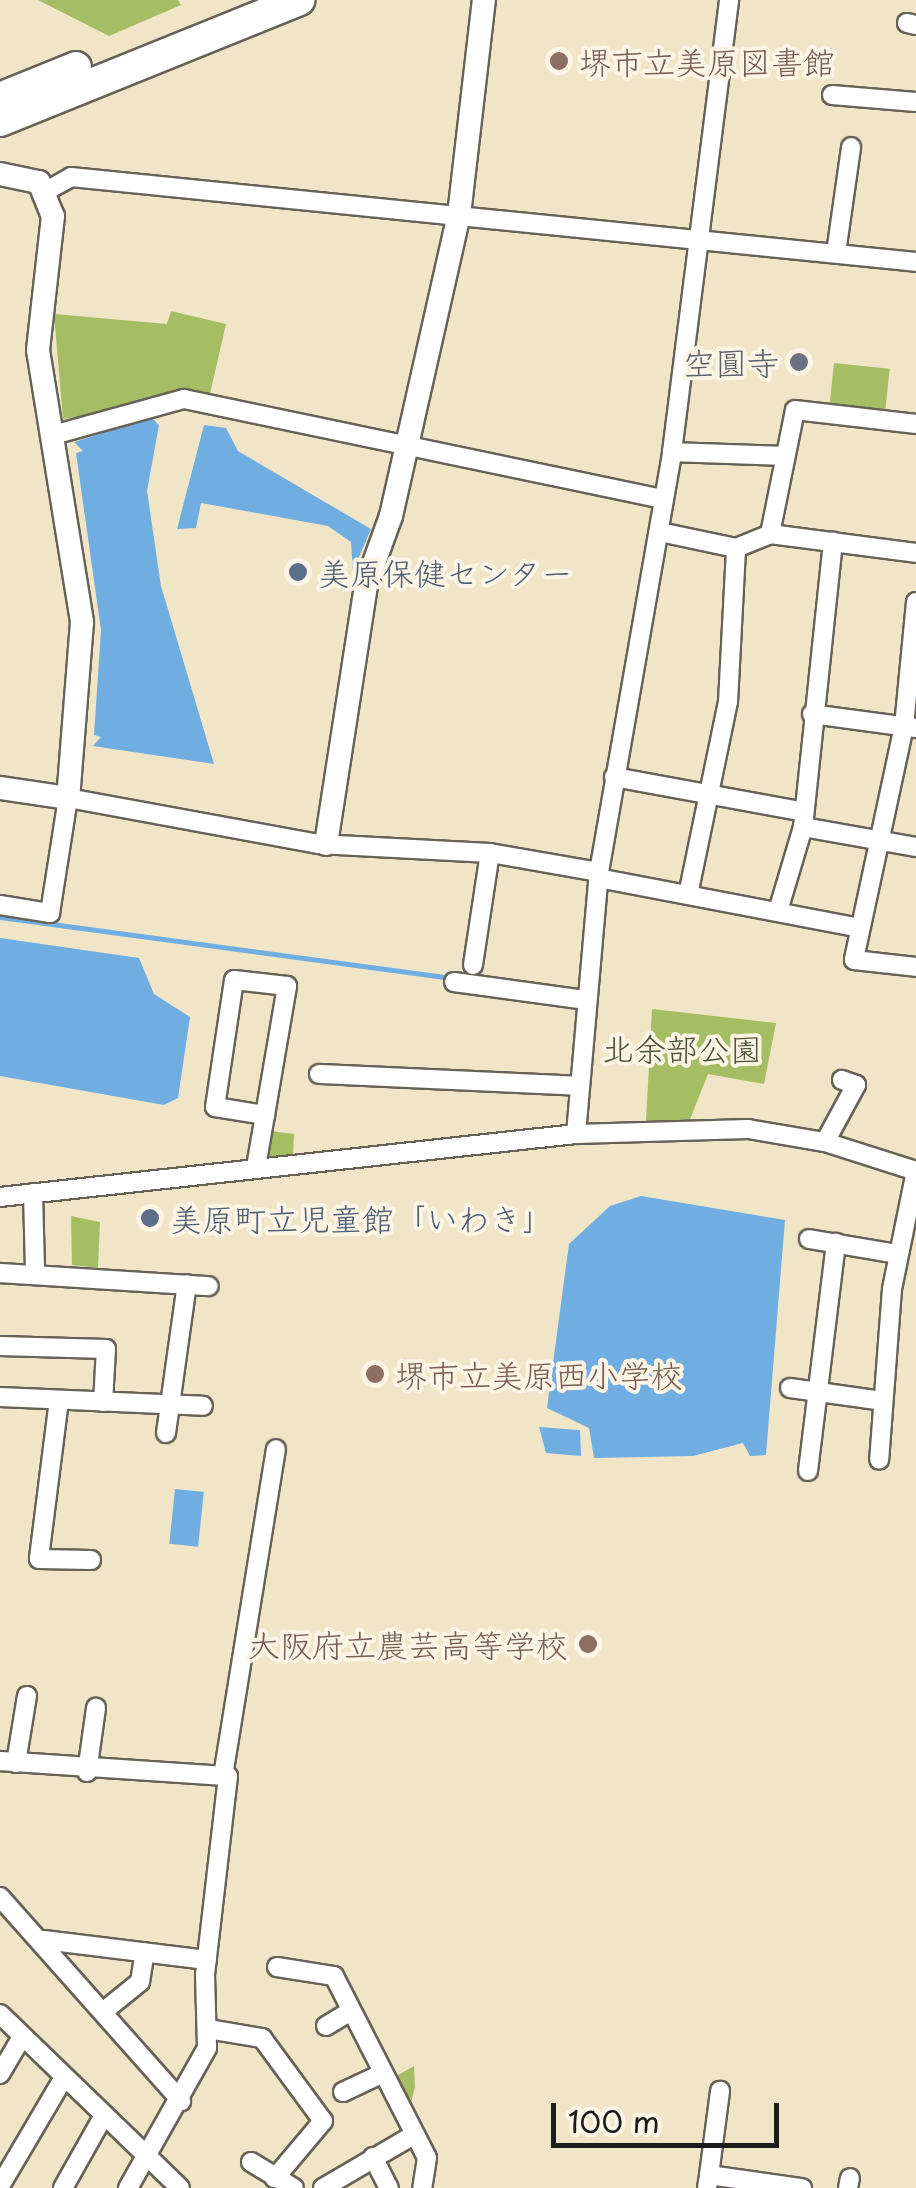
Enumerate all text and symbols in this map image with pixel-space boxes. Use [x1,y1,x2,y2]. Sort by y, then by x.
place label: 堺市立美原図書館 [579,42,835,80]
marker: 堺市立美原図書館 [548,50,570,72]
place label: 空圓寺 [683,343,779,381]
marker: 空圓寺 [788,351,810,373]
place label: 美原保健センター [318,553,574,591]
marker: 美原保健センター [287,561,309,583]
park label: 北余部公園 [602,1029,762,1067]
place label: 美原町立児童館「いわき」 [170,1199,554,1237]
marker: 美原町立児童館「いわき」 [139,1207,161,1229]
place label: 堺市立美原西小学校 [395,1355,683,1393]
marker: 堺市立美原西小学校 [364,1363,386,1385]
place label: 大阪府立農芸高等学校 [248,1625,568,1663]
marker: 大阪府立農芸高等学校 [577,1633,599,1655]
scale bar [556,2083,784,2145]
text: 100 m [568,2098,660,2143]

